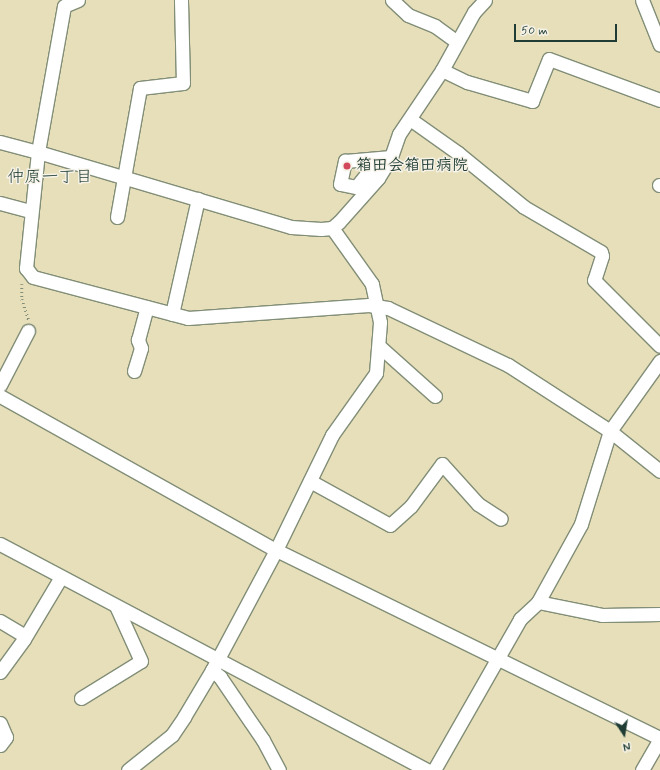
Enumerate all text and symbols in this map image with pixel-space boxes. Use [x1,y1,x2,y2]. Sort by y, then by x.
scale bar [516,16,619,42]
text: 50 m [521,23,548,39]
place label: 箱田会箱田病院 [356,156,468,176]
marker: 箱田会箱田病院 [341,160,353,172]
district label: 仲原一丁目 [8,168,92,188]
north arrow [604,714,644,754]
text: N [621,738,632,753]

